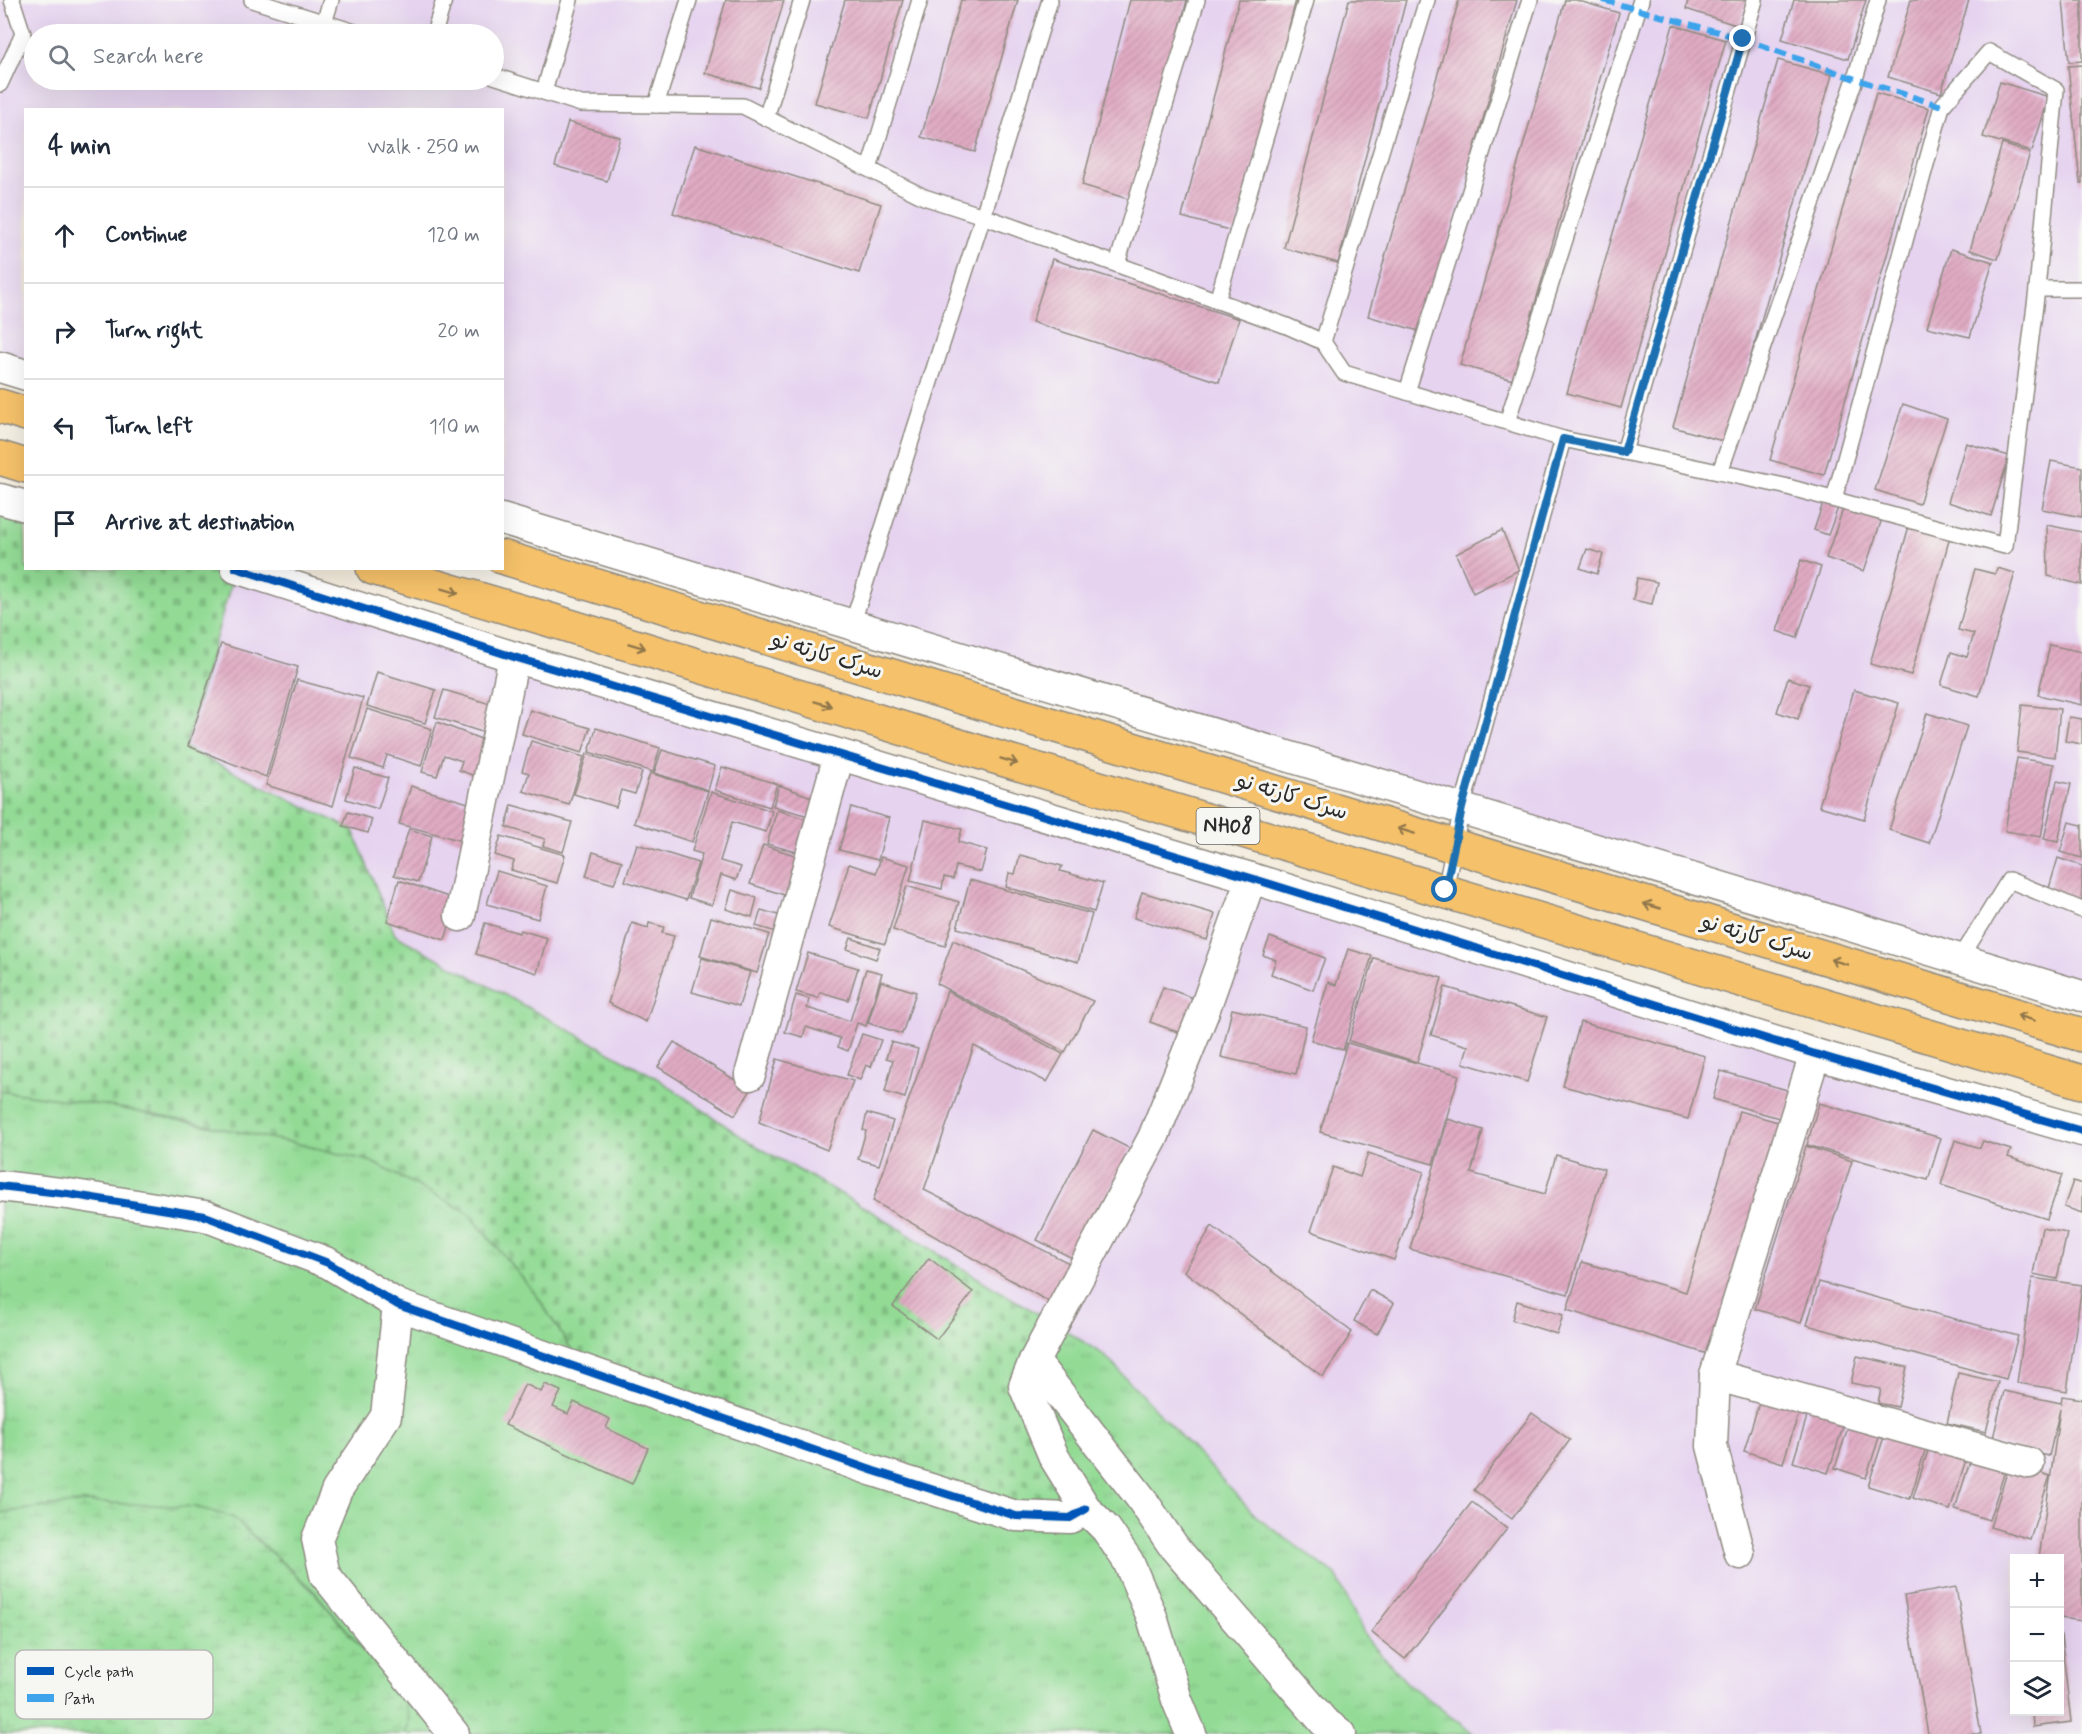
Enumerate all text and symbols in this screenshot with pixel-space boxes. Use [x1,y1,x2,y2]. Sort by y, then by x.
search box [24,24,504,90]
route end [1729,25,1755,51]
icon: search [45,41,78,74]
text: Search here [93,43,204,71]
text: 4 min [48,130,111,164]
text: Walk · 250 m [368,134,480,161]
icon: ahead [48,219,81,252]
text: Continue [105,221,187,249]
text: 120 m [427,222,480,249]
icon: right [48,315,81,348]
text: Turn right [105,317,203,345]
text: 20 m [437,318,480,345]
icon: left [48,411,81,444]
text: Turn left [105,413,193,441]
text: 110 m [429,414,480,441]
icon: arrive [48,507,81,540]
text: Arrive at destination [105,509,295,537]
one-way arrow [440,586,459,597]
street label: سرک کارته نو [766,625,886,686]
one-way arrow [627,642,646,653]
one-way arrow [813,699,832,710]
one-way arrow [1000,756,1019,767]
street label: سرک کارته نو [1231,766,1351,827]
road number: NH08 [1196,808,1260,844]
one-way arrow [1396,825,1415,836]
route start [1431,876,1457,902]
one-way arrow [1643,900,1662,911]
street label: سرک کارته نو [1696,907,1816,968]
one-way arrow [1830,956,1849,967]
one-way arrow [2017,1012,2036,1023]
map controls [2010,1554,2064,1716]
button: + [2010,1554,2064,1608]
button: − [2010,1608,2064,1662]
legend [15,1650,213,1719]
text: Cycle path [64,1662,134,1683]
button: layers [2010,1662,2064,1716]
text: Path [64,1689,95,1710]

